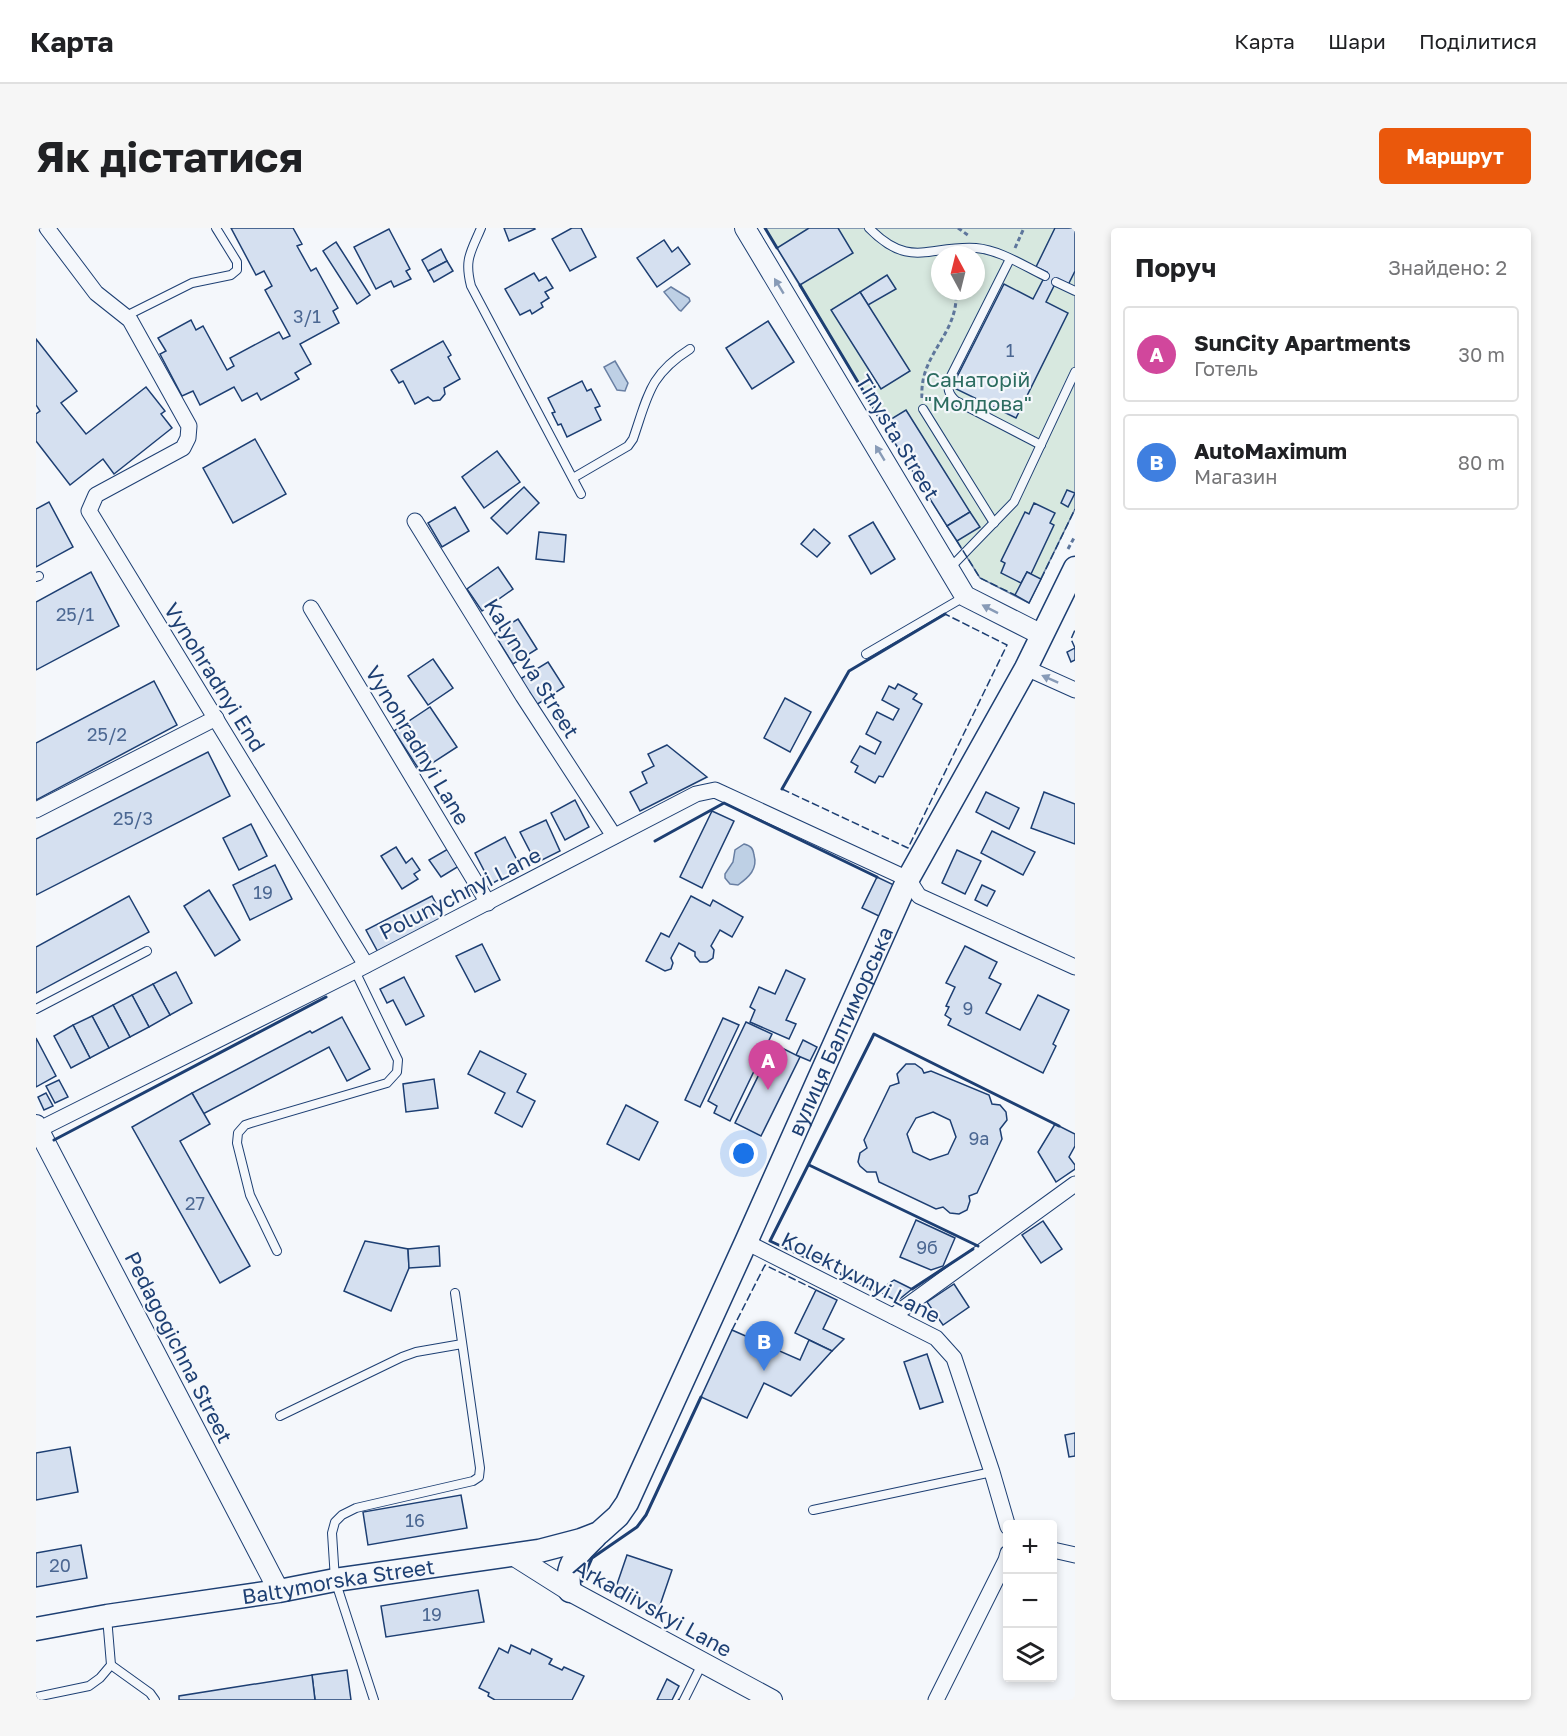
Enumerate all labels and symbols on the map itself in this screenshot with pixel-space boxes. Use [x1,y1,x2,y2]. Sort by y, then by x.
north arrow [931,246,985,300]
one-way arrow [774,278,785,294]
house number: 3/1 [293,305,321,327]
house number: 1 [1006,339,1015,361]
park label: Санаторій "Молдова" [924,366,1032,416]
street label: Tinysta Street [850,370,946,504]
one-way arrow [874,445,885,461]
street label: Kalynova Street [479,593,585,743]
street label: Vynohradnyi End [159,598,271,756]
house number: 25/1 [56,603,94,625]
one-way arrow [981,604,998,614]
street label: Vynohradnyi Lane [360,661,476,829]
one-way arrow [1042,675,1059,684]
house number: 25/2 [87,723,127,745]
house number: 25/3 [113,807,153,829]
street label: Polunychnyi Lane [375,841,545,945]
house number: 19 [253,881,273,903]
street label: вулиця Балтиморська [782,922,898,1140]
house number: 9 [963,997,973,1019]
pin: A [748,1040,788,1090]
house number: 9а [968,1127,990,1149]
your location [729,1139,758,1168]
house number: 27 [185,1192,205,1214]
street label: Kolektyvnyi Lane [777,1226,945,1328]
house number: 9б [916,1236,938,1258]
street label: Pedagogichna Street [119,1247,239,1447]
pin: B [744,1322,784,1371]
house number: 16 [405,1509,425,1531]
street label: Baltymorska Street [240,1553,436,1609]
house number: 20 [49,1554,71,1576]
street label: Arkadiivskyi Lane [569,1554,737,1662]
house number: 19 [422,1603,442,1625]

